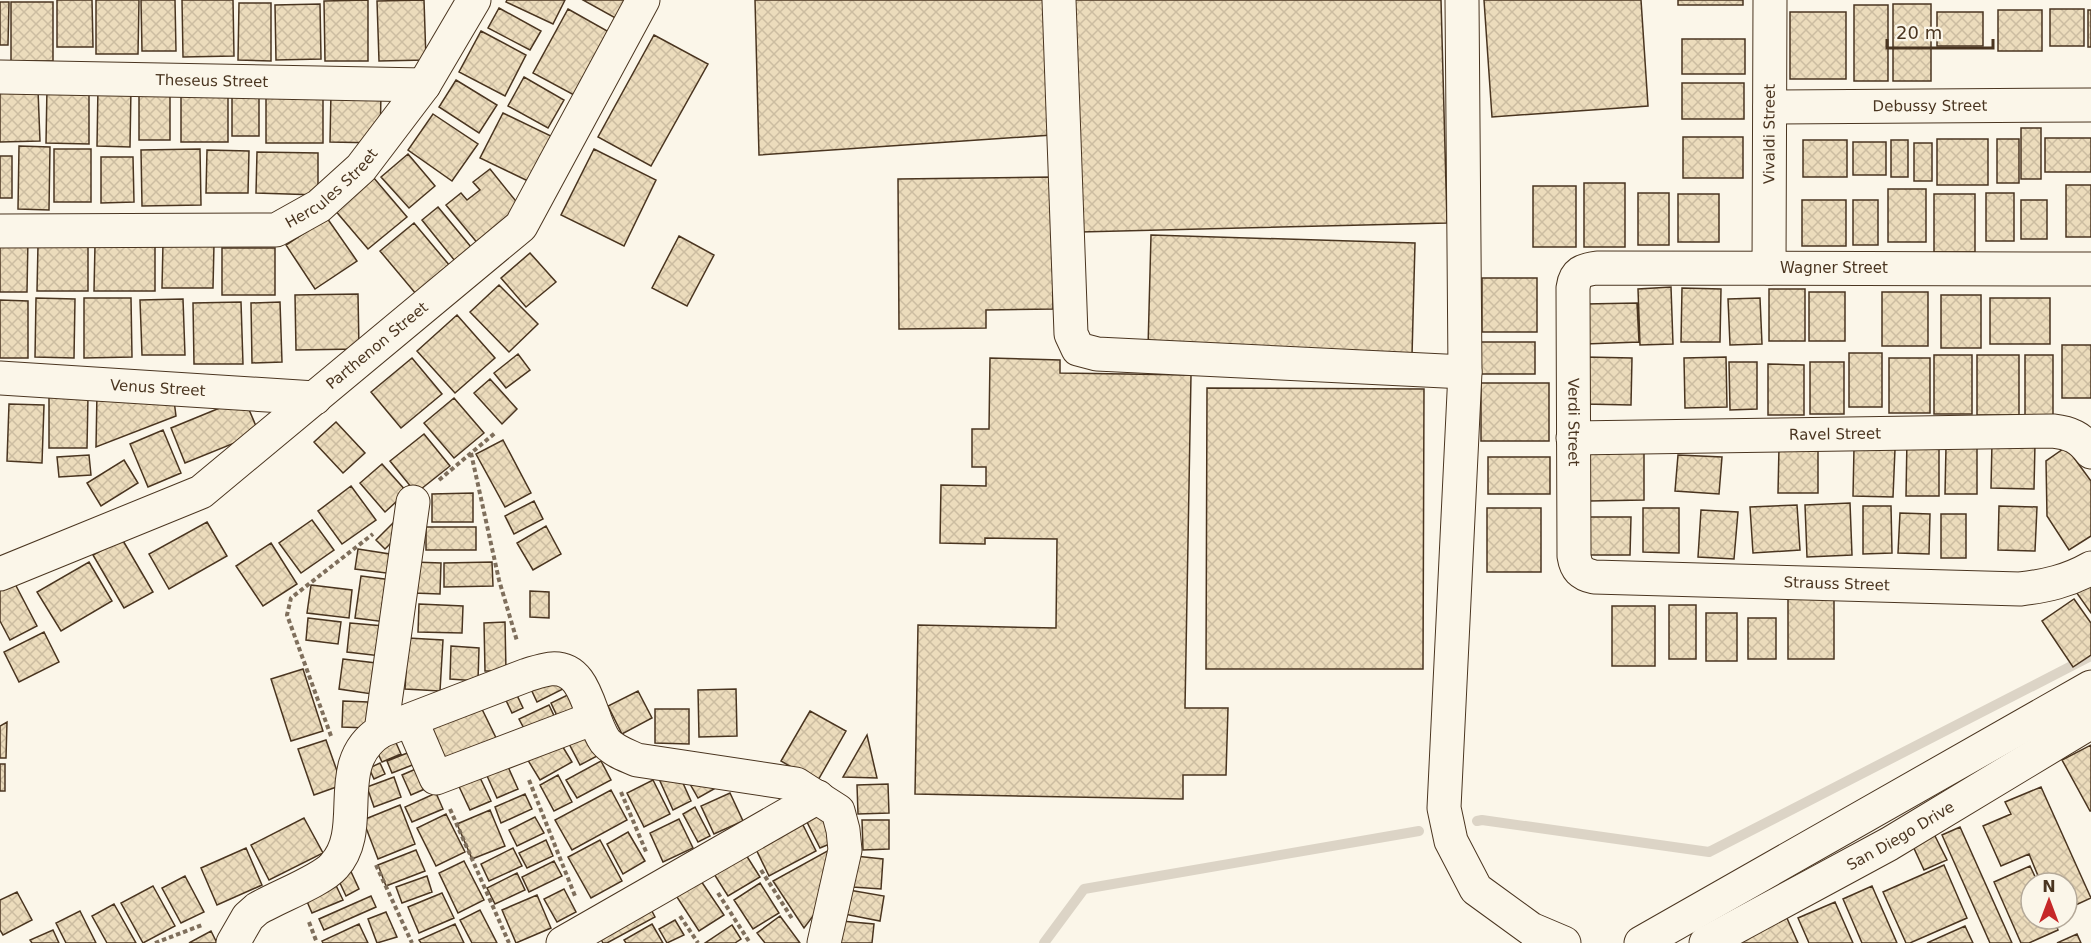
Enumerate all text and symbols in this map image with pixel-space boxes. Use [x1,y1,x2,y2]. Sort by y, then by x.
scale bar [1887,12,1994,50]
text: 20 m [1896,22,1942,43]
street label: Theseus Street [154,71,269,91]
street label: Vivaldi Street [1760,84,1779,184]
street label: Debussy Street [1873,97,1988,115]
street label: Hercules Street [282,145,382,232]
street label: Wagner Street [1780,259,1888,277]
street label: Parthenon Street [322,298,432,393]
street label: Venus Street [109,376,206,400]
street label: Verdi Street [1564,378,1583,467]
street label: Ravel Street [1789,425,1881,444]
street label: Strauss Street [1783,573,1890,594]
street label: San Diego Drive [1844,798,1958,874]
north arrow [2019,871,2079,931]
text: N [2042,877,2056,896]

